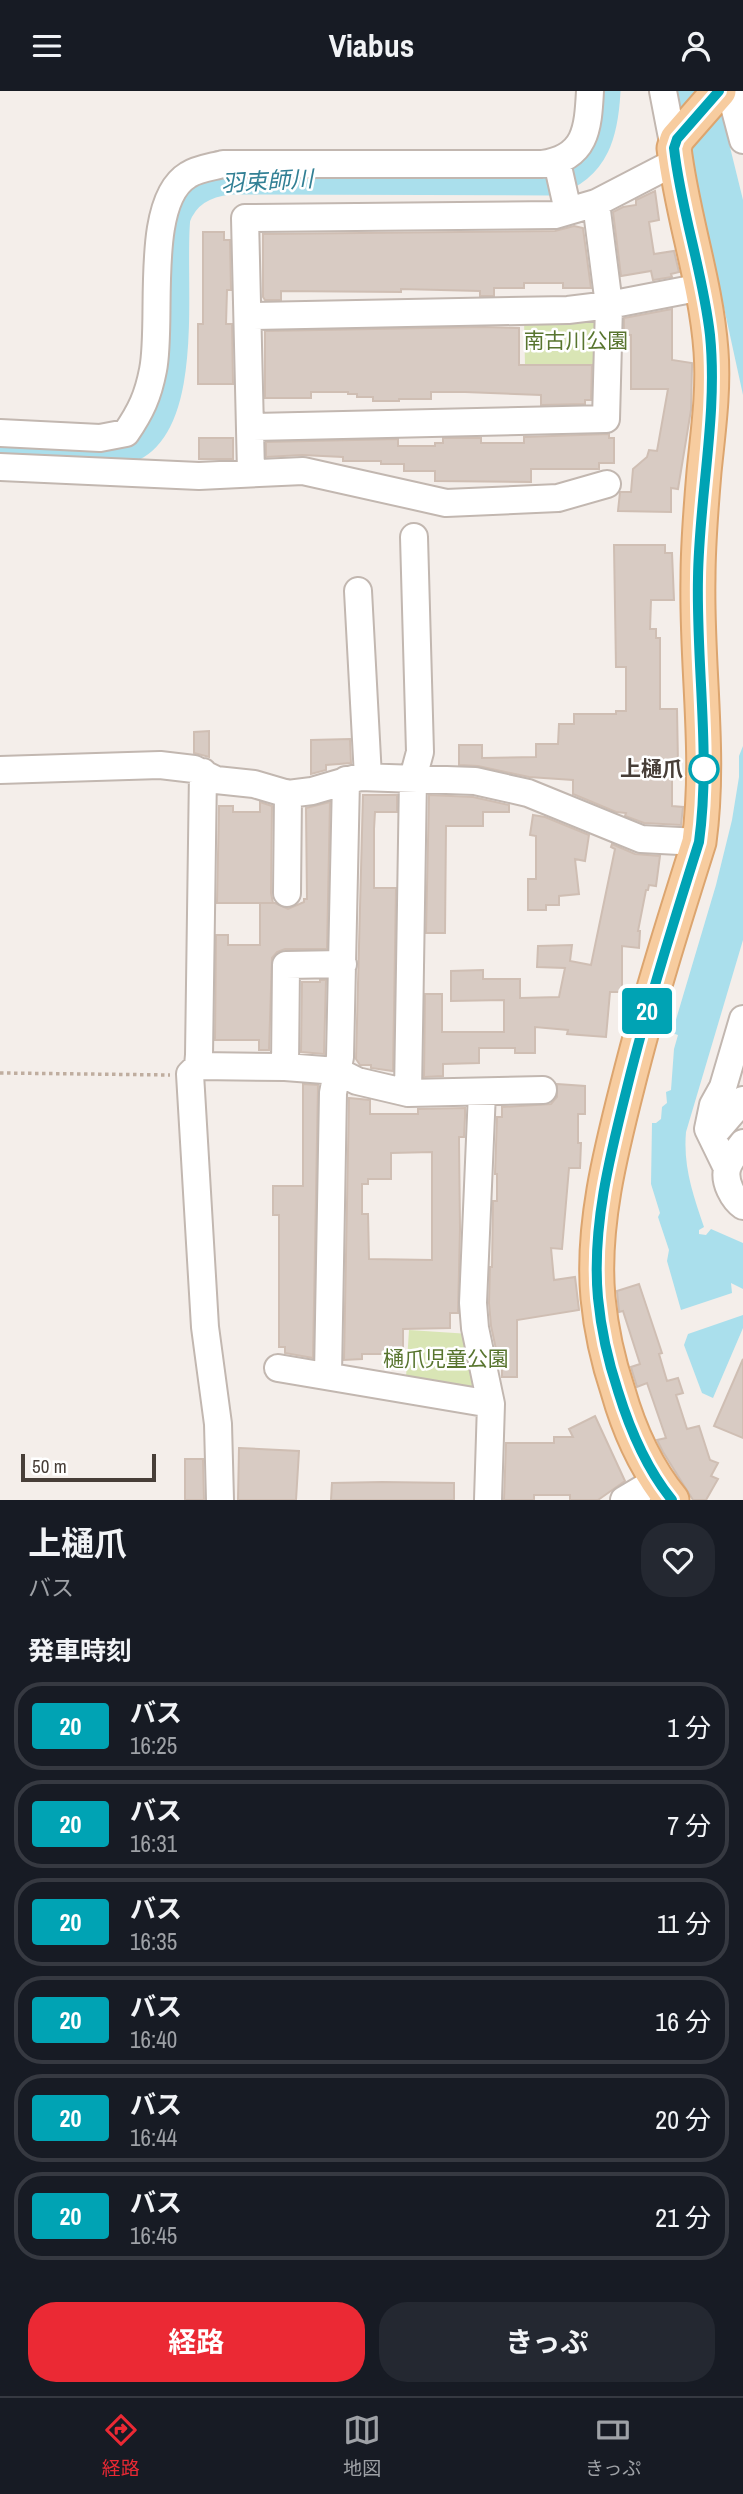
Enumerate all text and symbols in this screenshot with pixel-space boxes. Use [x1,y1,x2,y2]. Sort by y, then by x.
text: Viabus [329,24,414,67]
icon: menu [28,27,66,65]
icon: person [677,27,715,65]
water label: 羽束師川 [220,162,317,198]
park label: 南古川公園 [524,326,629,355]
place label: 上樋爪 [620,754,683,783]
marker: 上樋爪 [689,754,719,784]
line badge: 20 [616,988,678,1034]
text: 20 [636,995,658,1027]
park label: 樋爪児童公園 [383,1344,509,1373]
scale bar [21,1451,156,1483]
text: 50 m [32,1453,67,1479]
text: 上樋爪 [28,1521,127,1565]
button: heart [641,1523,715,1597]
text: バス [28,1572,74,1603]
text: 発車時刻 [28,1633,132,1668]
text: バス [130,1695,182,1730]
text: 20 [60,1710,81,1742]
text: 1 分 [667,1710,711,1745]
text: 16:25 [130,1730,177,1761]
text: バス [130,1793,182,1828]
text: 20 [60,1808,81,1840]
text: 7 分 [667,1808,711,1843]
text: 16:31 [130,1828,177,1859]
text: バス [130,1891,182,1926]
text: 20 [60,1906,81,1938]
text: 11 分 [657,1906,711,1941]
text: 16:35 [130,1926,177,1957]
text: バス [130,1989,182,2024]
text: 20 [60,2004,81,2036]
text: 16 分 [655,2004,711,2039]
text: 16:40 [130,2024,177,2055]
text: バス [130,2087,182,2122]
text: 20 [60,2102,81,2134]
text: 20 分 [655,2102,711,2137]
text: 16:44 [130,2122,177,2153]
text: バス [130,2185,182,2220]
text: 20 [60,2200,81,2232]
text: 21 分 [655,2200,711,2235]
text: 16:45 [130,2220,177,2251]
button: 経路 [28,2302,365,2382]
button: きっぷ [379,2302,715,2382]
tab: 経路 [102,2411,140,2481]
tab: 地図 [343,2411,381,2481]
tab: きっぷ [585,2411,641,2481]

